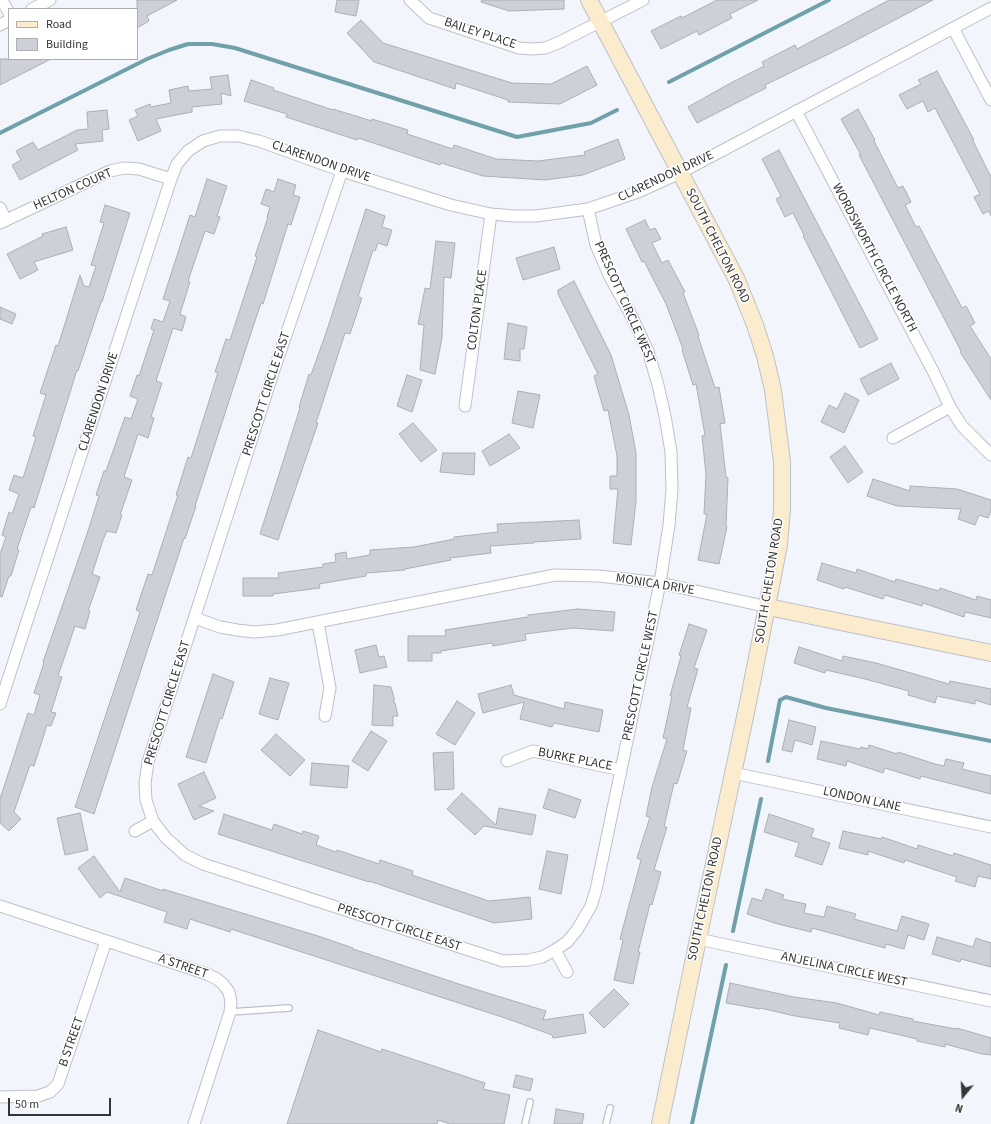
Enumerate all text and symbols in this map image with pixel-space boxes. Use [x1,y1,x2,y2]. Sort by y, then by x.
legend [8,8,138,60]
street label: BAILEY PLACE [442,15,518,53]
text: Road [46,16,72,33]
text: Building [46,36,88,53]
street label: CLARENDON DRIVE [270,138,372,186]
street label: CLARENDON DRIVE [616,148,716,206]
street label: HELTON COURT [31,166,115,214]
street label: WORDSWORTH CIRCLE NORTH [828,181,920,335]
street label: SOUTH CHELTON ROAD [681,186,753,306]
street label: PRESCOTT CIRCLE WEST [590,239,658,367]
street label: COLTON PLACE [465,268,491,352]
street label: PRESCOTT CIRCLE EAST [240,330,294,458]
street label: CLARENDON DRIVE [76,350,122,454]
street label: SOUTH CHELTON ROAD [752,517,788,645]
street label: MONICA DRIVE [615,571,695,599]
street label: PRESCOTT CIRCLE WEST [620,610,662,742]
street label: PRESCOTT CIRCLE EAST [142,639,194,767]
street label: BURKE PLACE [537,745,613,775]
street label: LONDON LANE [822,784,902,816]
street label: SOUTH CHELTON ROAD [685,835,727,963]
street label: PRESCOTT CIRCLE EAST [335,901,463,955]
street label: ANJELINA CIRCLE WEST [780,949,908,991]
street label: A STREET [156,951,210,983]
street label: B STREET [56,1015,88,1069]
north arrow [943,1076,983,1116]
scale bar [10,1090,113,1116]
text: 50 m [15,1096,39,1113]
text: N [953,1100,965,1116]

